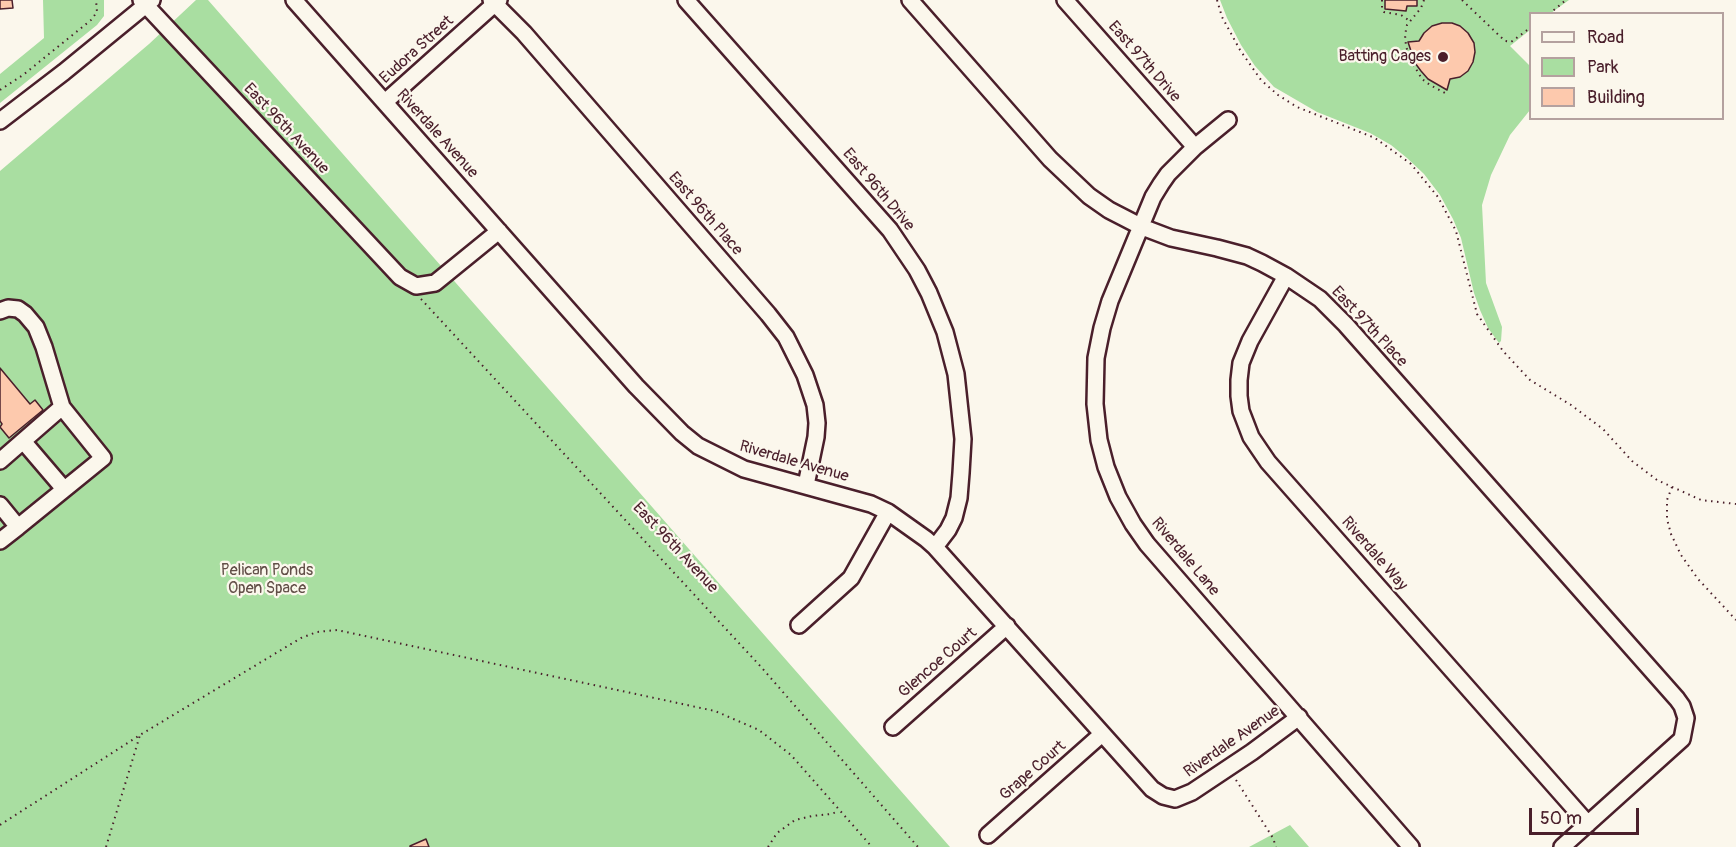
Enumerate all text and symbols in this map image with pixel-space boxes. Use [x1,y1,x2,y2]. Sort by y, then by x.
street label: Eudora Street [376,12,458,88]
legend [1529,12,1724,120]
street label: East 97th Drive [1104,18,1184,106]
text: Road [1587,26,1624,49]
place label: Batting Cages [1338,47,1431,67]
marker: Batting Cages [1436,50,1450,64]
text: Park [1587,56,1619,79]
street label: East 96th Avenue [239,80,333,178]
street label: Riverdale Avenue [392,86,482,182]
text: Building [1587,86,1645,109]
street label: East 96th Drive [838,145,918,235]
street label: East 96th Place [664,168,746,260]
street label: East 97th Place [1327,283,1411,371]
street label: Riverdale Avenue [737,437,851,487]
street label: East 96th Avenue [628,499,722,597]
street label: Riverdale Way [1337,513,1411,595]
street label: Riverdale Lane [1147,514,1223,600]
park label: Pelican Ponds Open Space [221,561,313,599]
street label: Glencoe Court [895,624,981,702]
street label: Riverdale Avenue [1180,702,1284,782]
street label: Grape Court [996,737,1070,805]
scale bar [1532,796,1642,834]
text: 50 m [1540,807,1582,830]

